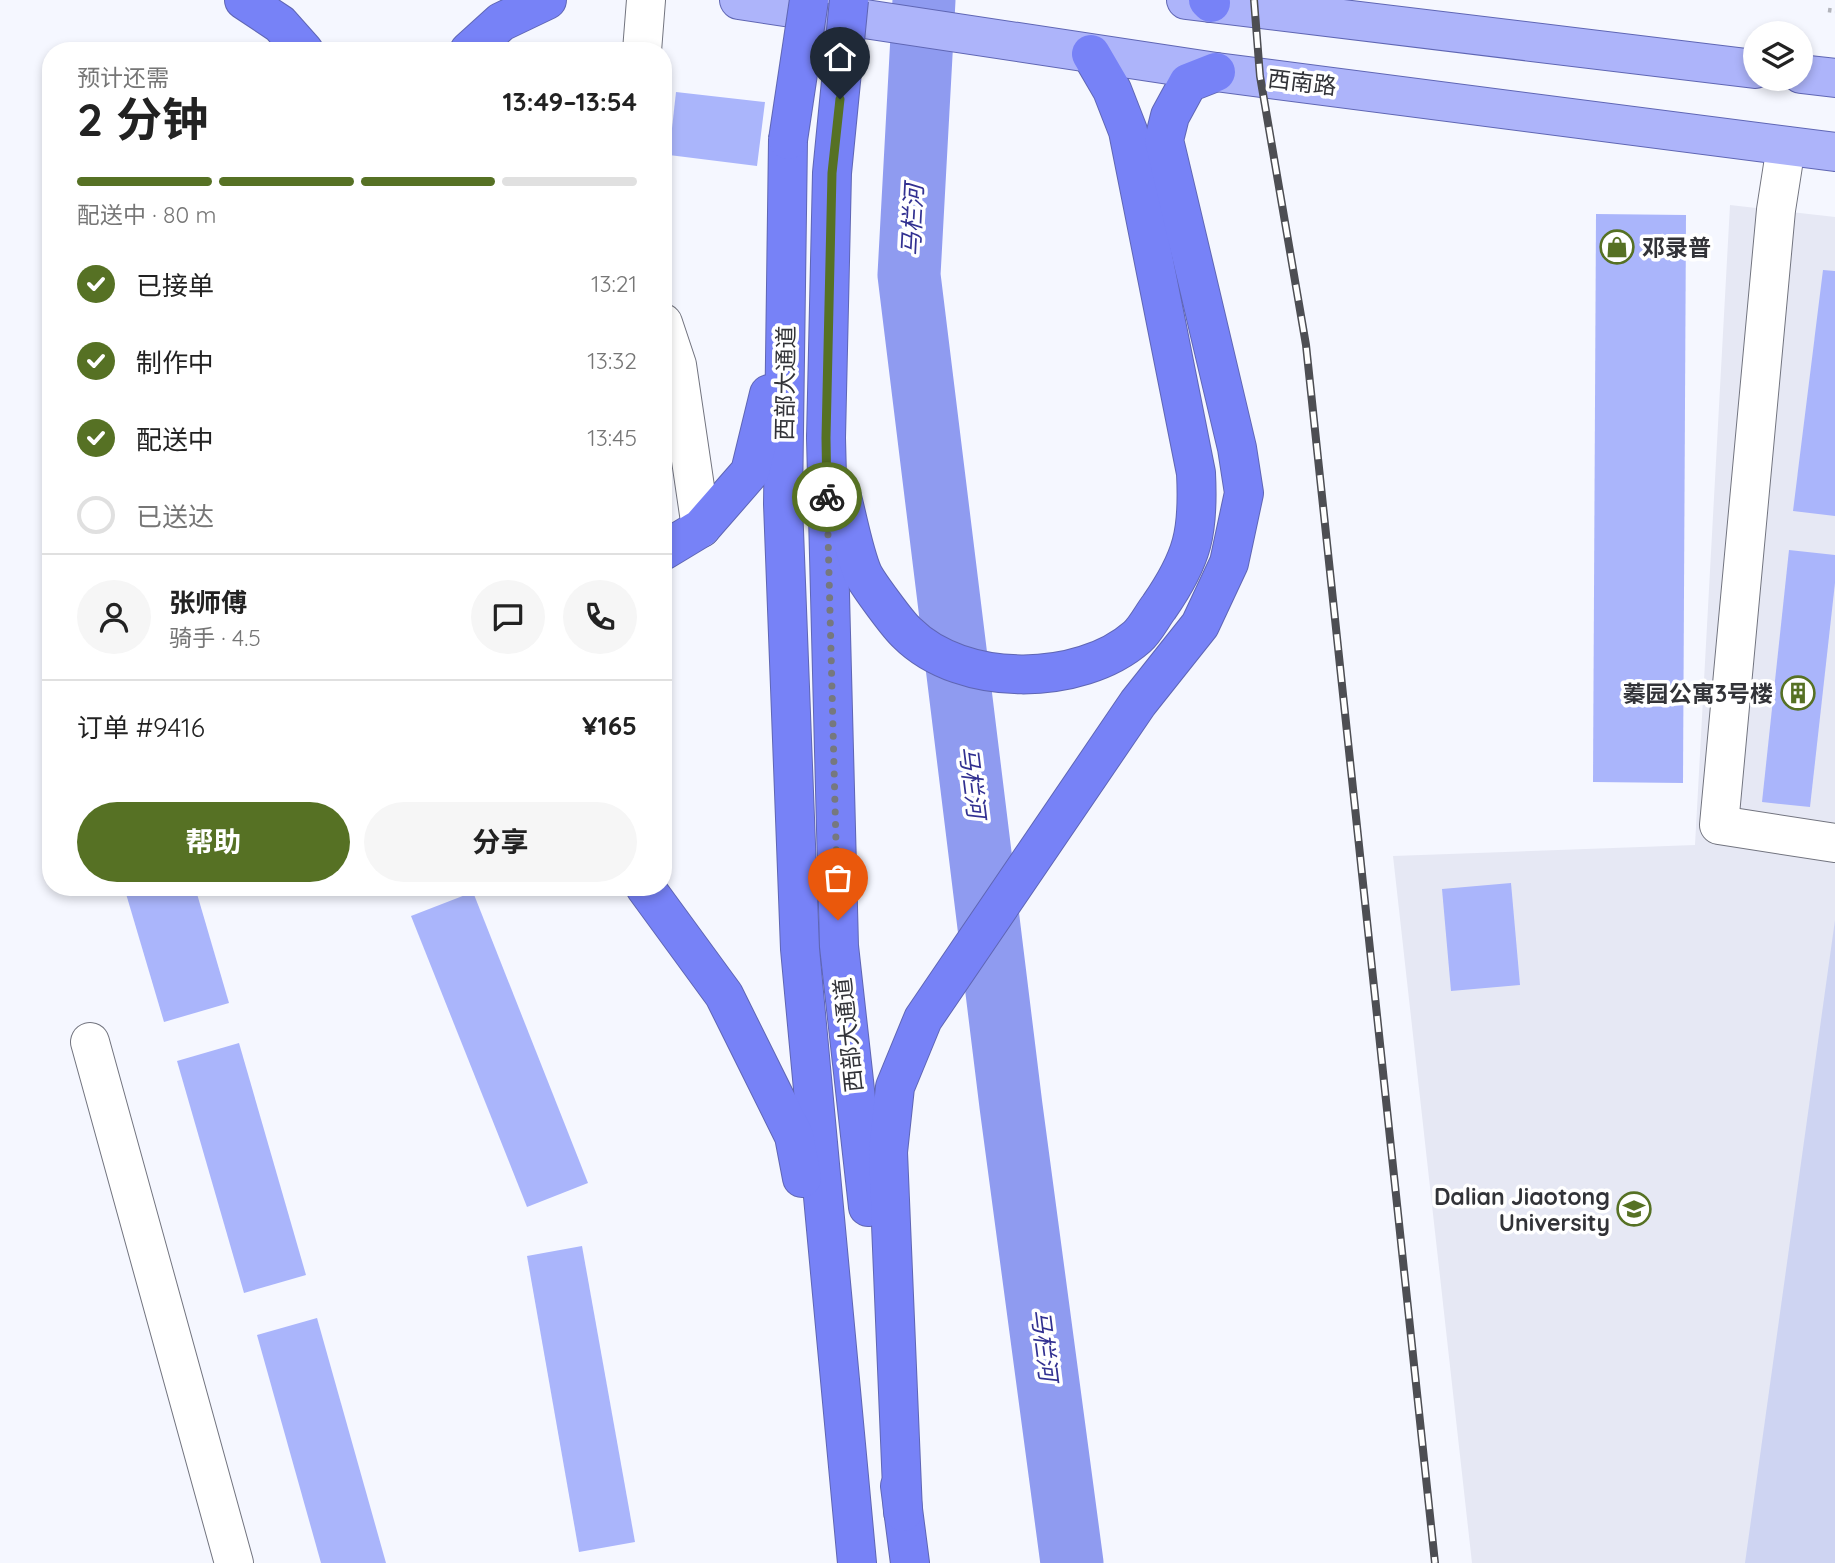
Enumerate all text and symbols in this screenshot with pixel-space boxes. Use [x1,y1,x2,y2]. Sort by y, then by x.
map controls [1743,21,1813,91]
button: layers [1743,21,1813,91]
pin [810,27,870,99]
icon: home [821,38,859,76]
text: 预计还需 [77,63,169,92]
street label: 西南路 [1266,63,1338,101]
text: 13:49–13:54 [502,85,637,118]
text: 2 分钟 [77,90,208,148]
water label: 马栏河 [895,179,929,257]
text: 配送中 · 80 m [77,200,216,229]
shop icon: 邓录普 [1598,228,1636,266]
place label: 邓录普 [1642,233,1711,262]
icon: check [77,265,115,303]
text: 已接单 [136,269,214,302]
text: 13:21 [591,269,637,298]
street label: 西部大通道 [769,325,801,441]
icon: check [77,342,115,380]
text: 制作中 [136,346,214,379]
text: 13:32 [587,346,637,375]
icon: check [77,419,115,457]
text: 配送中 [136,423,214,456]
text: 13:45 [587,423,637,452]
courier [792,462,862,532]
icon: bike [808,478,846,516]
text: 已送达 [136,500,214,533]
button: person [77,580,151,654]
button: chat [471,580,545,654]
button: phone [563,580,637,654]
text: 张师傅 [169,586,247,619]
text: 骑手 · 4.5 [169,623,261,652]
building icon: 蓁园公寓3号楼 [1779,674,1817,712]
place label: 蓁园公寓3号楼 [1623,679,1773,708]
text: ¥165 [582,709,637,742]
text: 订单 #9416 [77,711,205,744]
water label: 马栏河 [954,744,993,824]
button: 帮助 [77,802,350,882]
button: 分享 [364,802,637,882]
pin [808,848,868,920]
icon: bag [819,859,857,897]
street label: 西部大通道 [828,976,868,1094]
place label: Dalian Jiaotong University [1434,1182,1610,1237]
school or university icon: Dalian Jiaotong University [1615,1190,1653,1228]
water label: 马栏河 [1026,1307,1065,1387]

